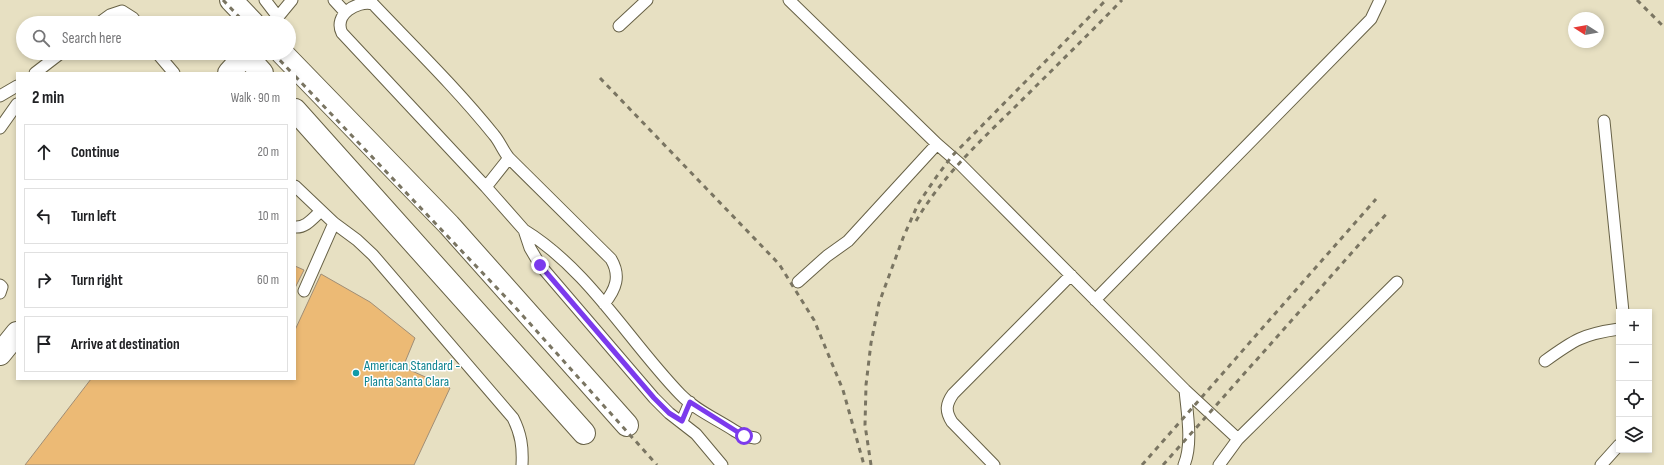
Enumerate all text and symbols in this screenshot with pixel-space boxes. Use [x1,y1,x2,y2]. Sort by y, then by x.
north arrow [1568,12,1604,48]
search box [16,16,296,60]
icon: search [30,27,52,49]
text: Search here [62,29,122,48]
text: 2 min [32,88,64,108]
text: Walk · 90 m [231,90,280,106]
icon: ahead [33,141,55,163]
text: Continue [71,143,120,162]
text: 20 m [257,144,279,160]
icon: left [33,205,55,227]
text: Turn left [71,207,116,226]
text: 10 m [258,208,279,224]
route end [531,256,549,274]
icon: right [33,269,55,291]
text: Turn right [71,271,123,290]
text: 60 m [257,272,279,288]
map controls [1616,309,1652,453]
button: + [1616,309,1652,345]
icon: arrive [33,333,55,355]
text: Arrive at destination [71,335,180,354]
button: − [1616,345,1652,381]
place label: American Standard - Planta Santa Clara [363,357,460,390]
marker: American Standard - Planta Santa Clara [351,368,361,378]
button: locate [1616,381,1652,417]
button: layers [1616,417,1652,453]
route start [735,427,753,445]

